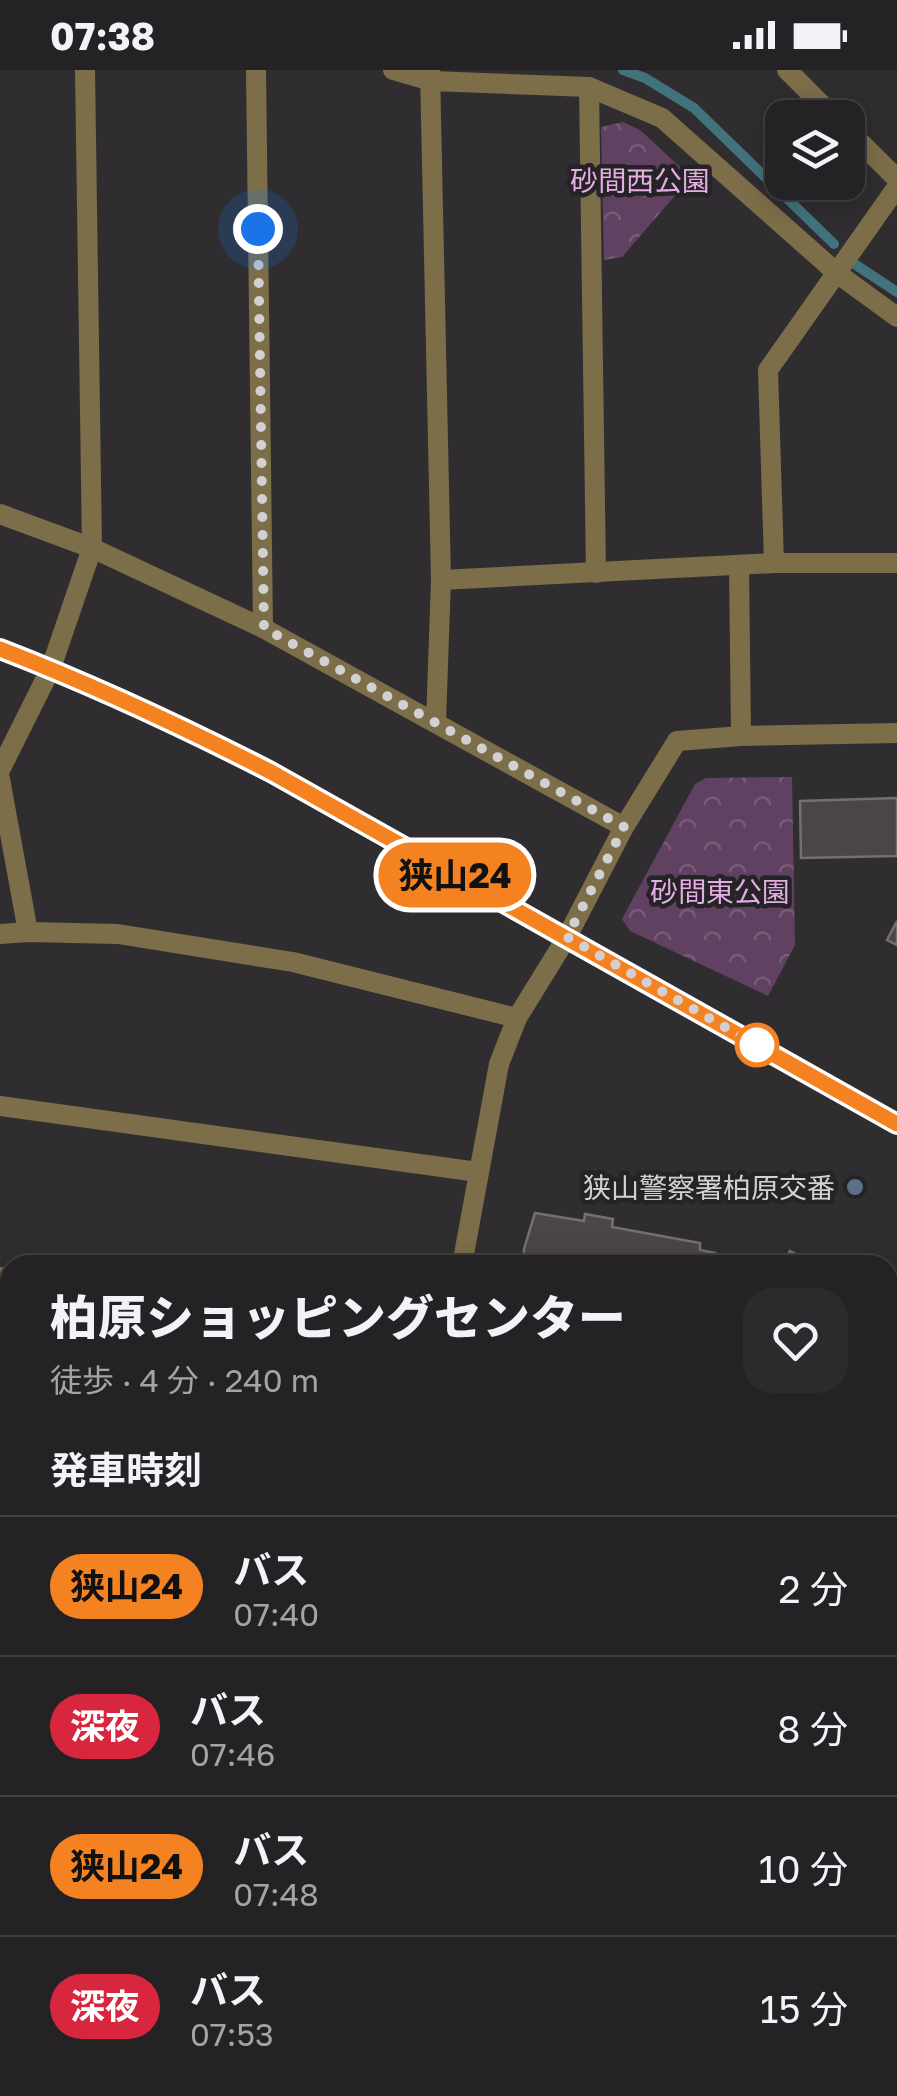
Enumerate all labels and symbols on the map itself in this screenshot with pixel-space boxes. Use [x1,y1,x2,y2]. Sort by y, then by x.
park label: 砂間西公園 [570,164,710,197]
your location [233,204,283,254]
line badge: 狭山24 [385,842,525,908]
park label: 砂間東公園 [650,875,790,908]
unlabelled marker [736,1024,778,1066]
place label: 狭山警察署柏原交番 [583,1171,835,1204]
marker: 狭山警察署柏原交番 [844,1176,866,1198]

